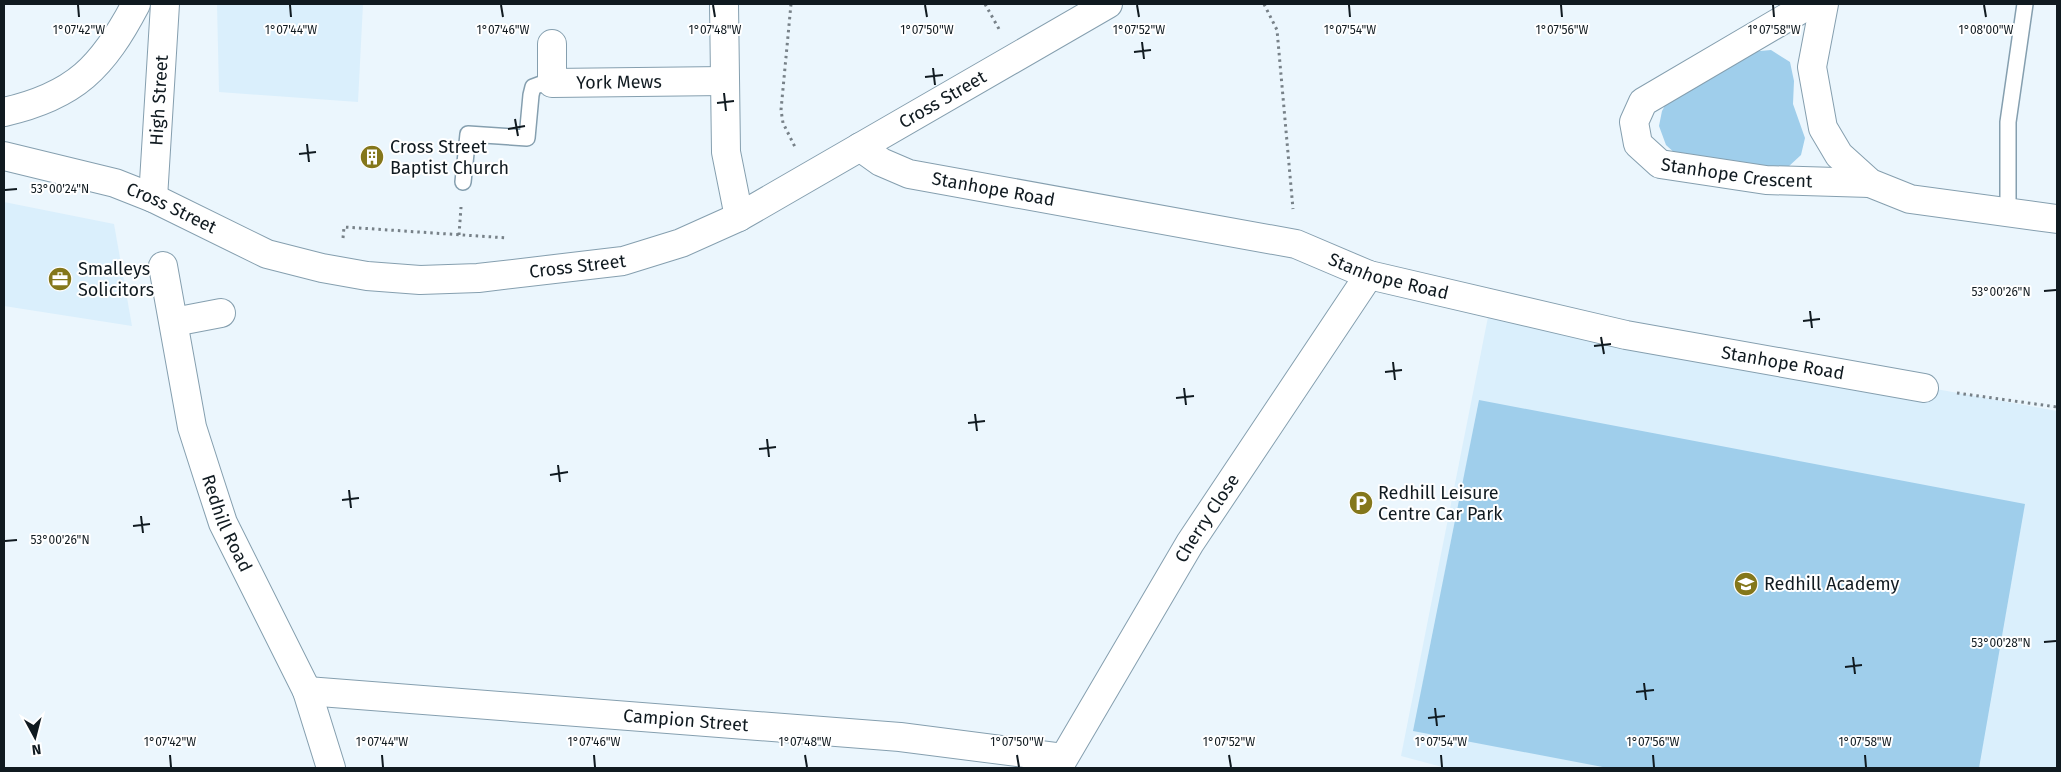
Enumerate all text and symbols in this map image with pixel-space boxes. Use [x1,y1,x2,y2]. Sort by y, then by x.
text: 1°07'42"W [53,23,105,37]
text: 1°07'44"W [265,23,317,37]
text: 1°07'46"W [477,23,529,37]
text: 1°07'48"W [688,23,742,37]
text: 1°07'50"W [900,23,954,37]
text: 1°07'52"W [1113,23,1165,37]
text: 1°07'54"W [1324,23,1376,37]
text: 1°07'56"W [1536,23,1589,37]
text: 1°07'58"W [1747,23,1801,37]
text: 1°08'00"W [1958,23,2014,37]
street label: High Street [145,54,173,146]
street label: Cross Street [895,66,990,133]
street label: York Mews [576,71,662,94]
place label: Cross Street Baptist Church [390,136,509,179]
building icon: Cross Street Baptist Church [359,144,385,170]
street label: Stanhope Crescent [1659,153,1813,192]
street label: Stanhope Road [930,167,1057,211]
street label: Cross Street [123,178,221,239]
text: 53°00'24"N [31,182,89,196]
street label: Stanhope Road [1325,248,1451,304]
street label: Cross Street [528,250,628,283]
place label: Smalleys Solicitors [78,258,154,301]
office icon: Smalleys Solicitors [47,266,73,292]
text: 53°00'26"N [1971,285,2031,299]
street label: Stanhope Road [1720,341,1846,385]
street label: Cherry Close [1170,470,1244,566]
street label: Redhill Road [197,472,257,576]
place label: Redhill Leisure Centre Car Park [1378,482,1503,525]
parking icon: Redhill Leisure Centre Car Park [1348,490,1374,516]
text: 53°00'26"N [30,533,90,547]
school or university icon: Redhill Academy [1733,571,1759,597]
place label: Redhill Academy [1764,573,1900,595]
text: 53°00'28"N [1971,636,2031,650]
street label: Campion Street [622,705,750,736]
north arrow [10,712,60,762]
text: 1°07'42"W [144,735,196,749]
text: 1°07'44"W [356,735,408,749]
text: 1°07'46"W [568,735,620,749]
text: 1°07'48"W [778,735,832,749]
text: 1°07'50"W [990,735,1044,749]
text: 1°07'52"W [1203,735,1255,749]
text: 1°07'54"W [1415,735,1467,749]
text: 1°07'56"W [1627,735,1680,749]
text: 1°07'58"W [1838,735,1892,749]
text: N [31,740,42,758]

